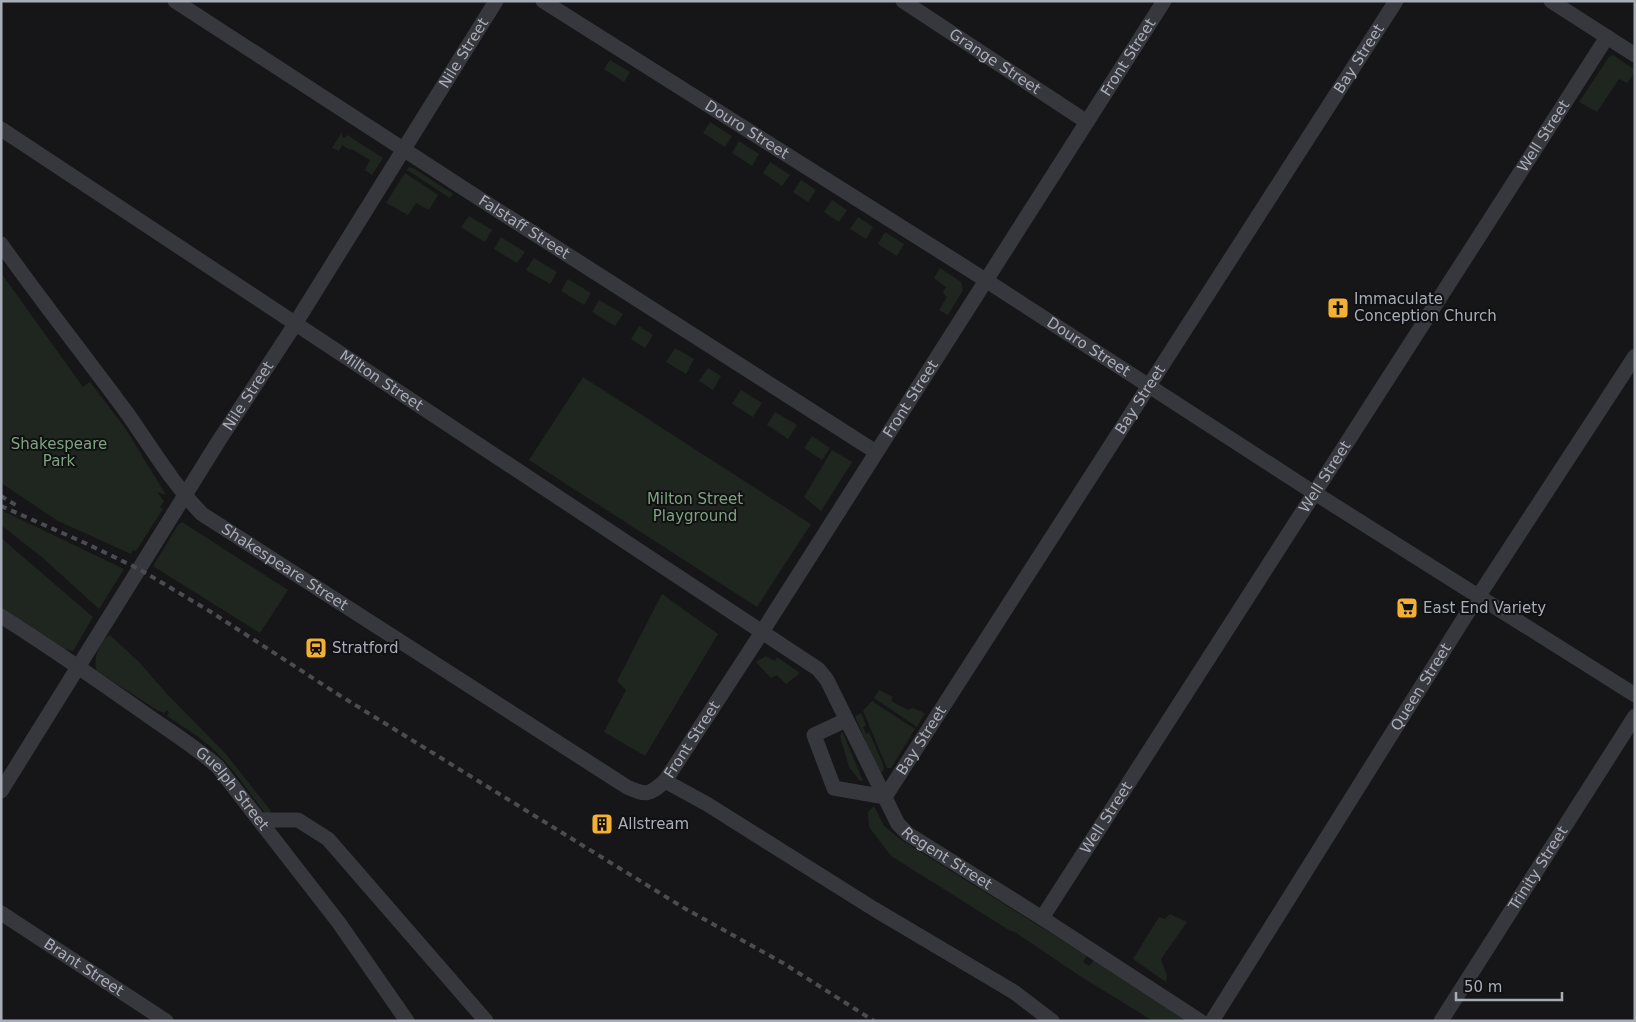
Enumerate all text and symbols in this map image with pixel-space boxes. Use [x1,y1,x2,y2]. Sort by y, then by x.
street label: Nile Street [435,15,492,91]
street label: Front Street [1097,15,1160,99]
street label: Bay Street [1330,21,1388,97]
street label: Grange Street [946,25,1044,98]
street label: Douro Street [702,96,792,163]
street label: Well Street [1514,97,1573,175]
street label: Falstaff Street [475,191,573,263]
place label: Immaculate Conception Church [1354,290,1497,325]
church icon: Immaculate Conception Church [1326,296,1350,320]
street label: Douro Street [1044,313,1134,380]
street label: Milton Street [336,346,427,415]
street label: Front Street [879,357,942,441]
street label: Nile Street [219,358,277,434]
street label: Bay Street [1111,362,1169,438]
park label: Shakespeare Park [11,435,107,470]
street label: Well Street [1295,437,1355,516]
park label: Milton Street Playground [647,490,743,525]
street label: Shakespeare Street [218,520,351,614]
supermarket icon: East End Variety [1395,596,1419,620]
place label: East End Variety [1423,599,1546,617]
station icon: Stratford [304,636,328,660]
place label: Stratford [332,639,399,657]
street label: Queen Street [1387,640,1455,734]
street label: Front Street [660,698,724,782]
street label: Bay Street [892,702,950,778]
street label: Guelph Street [192,743,273,834]
street label: Well Street [1077,778,1136,857]
building icon: Allstream [590,812,614,836]
place label: Allstream [618,815,689,833]
street label: Regent Street [897,823,996,893]
street label: Trinity Street [1504,823,1572,915]
street label: Brant Street [41,935,127,1000]
scale bar [1456,970,1562,1002]
text: 50 m [1464,978,1502,996]

